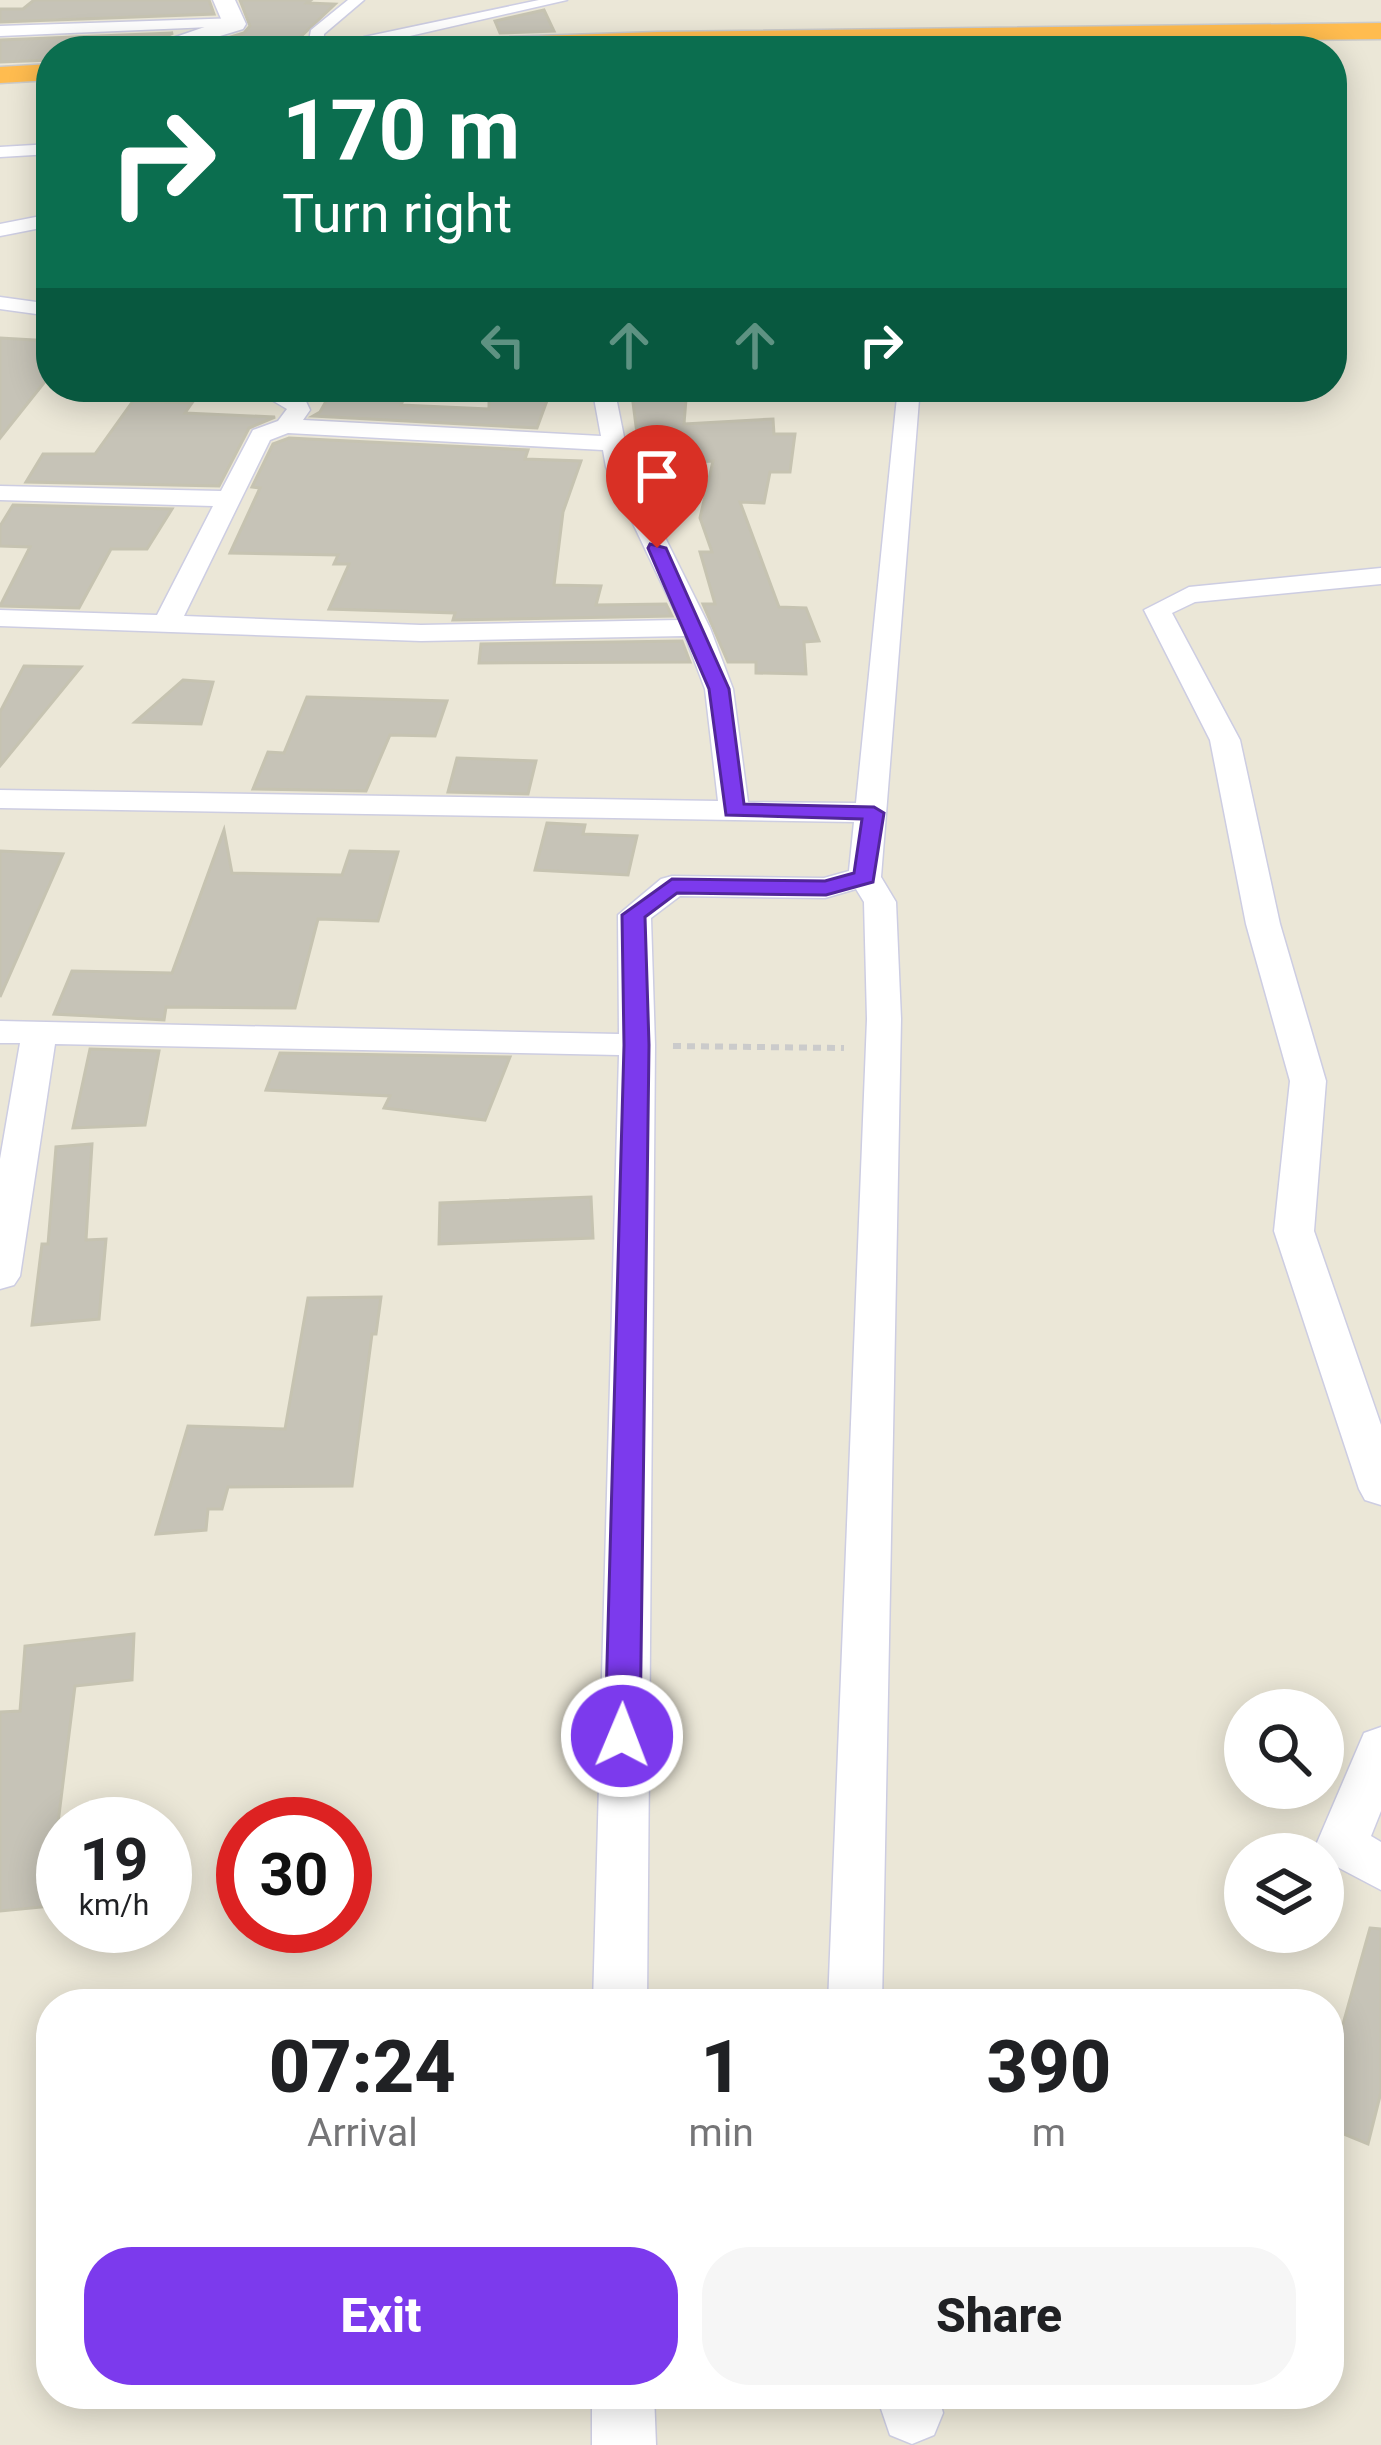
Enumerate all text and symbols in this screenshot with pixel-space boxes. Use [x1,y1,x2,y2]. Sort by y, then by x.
text: 170 m [282,81,520,180]
icon: right [84,84,240,240]
text: Turn right [282,182,512,245]
icon: left [470,312,536,378]
icon: ahead [596,312,662,378]
icon: ahead [722,312,788,378]
icon: right [848,312,914,378]
pin [606,425,708,548]
icon: arrive [624,443,690,509]
position arrow [559,1673,685,1799]
map controls [1224,1689,1344,1953]
button: search [1224,1689,1344,1809]
speed limit sign: 30 [216,1797,372,1953]
text: 19 [80,1824,148,1895]
button: layers [1224,1833,1344,1953]
text: km/h [79,1887,149,1922]
text: 07:24 [269,2025,456,2110]
text: 1 [700,2025,742,2110]
text: 390 [987,2025,1111,2110]
text: Arrival [307,2110,418,2156]
text: min [689,2110,754,2156]
text: m [1032,2110,1066,2156]
button: Exit [84,2247,678,2385]
button: Share [702,2247,1296,2385]

